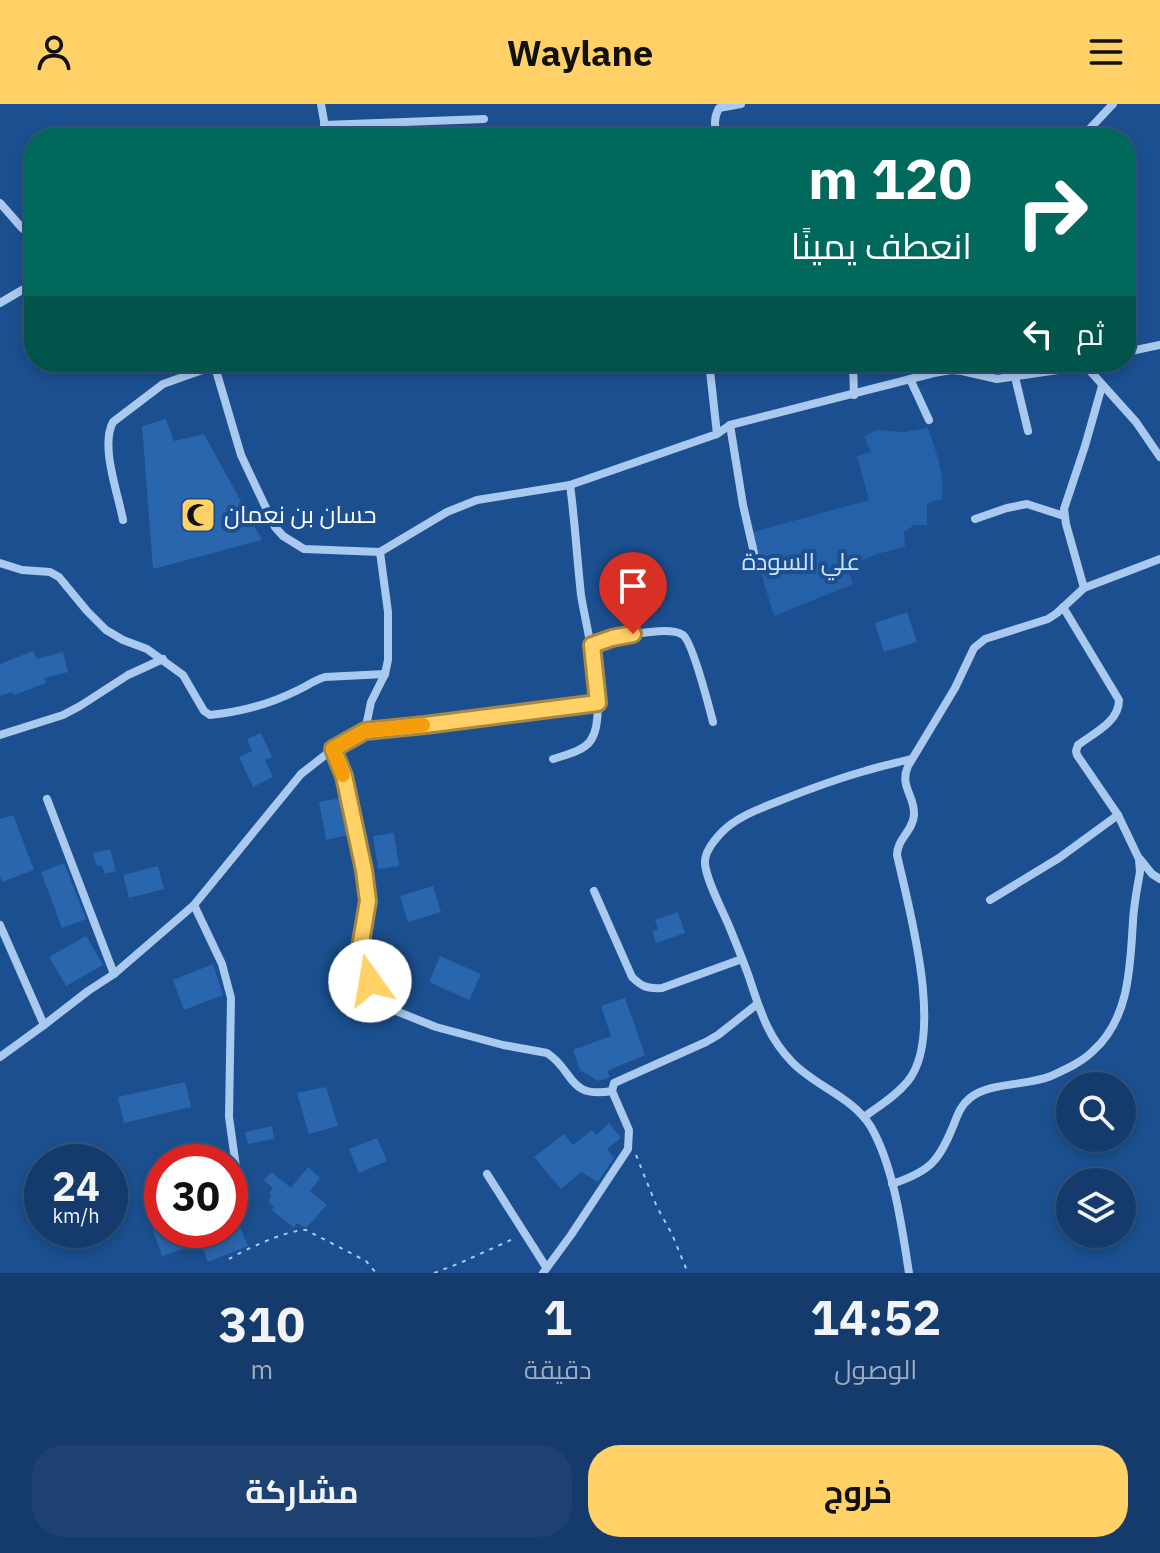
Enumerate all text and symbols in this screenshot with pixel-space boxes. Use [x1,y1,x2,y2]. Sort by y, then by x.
text: Waylane [507,29,653,76]
icon: person [32,30,76,74]
icon: menu [1084,30,1128,74]
text: 120 m [808,142,972,214]
icon: right [1000,160,1104,264]
text: انعطف يمينًا [791,222,972,269]
icon: left [1016,312,1060,356]
text: ثم [1076,314,1104,353]
mosque icon: حسان بن نعمان [179,496,217,534]
place label: حسان بن نعمان [224,498,376,530]
park label: علي السودة [742,545,860,581]
pin [599,552,667,634]
icon: arrive [611,564,655,608]
position arrow [328,939,412,1023]
map controls [1056,1072,1136,1248]
button: search [1056,1072,1136,1152]
speed limit sign: 30 [144,1144,248,1248]
text: 24 [52,1160,100,1212]
button: layers [1056,1168,1136,1248]
text: km/h [52,1202,100,1229]
text: 1 [543,1286,572,1348]
text: 14:52 [810,1286,941,1348]
text: 310 [219,1293,305,1355]
text: m [251,1352,273,1386]
text: دقيقة [524,1352,592,1386]
text: الوصول [834,1352,917,1386]
button: مشاركة [32,1445,572,1537]
button: خروج [588,1445,1128,1537]

